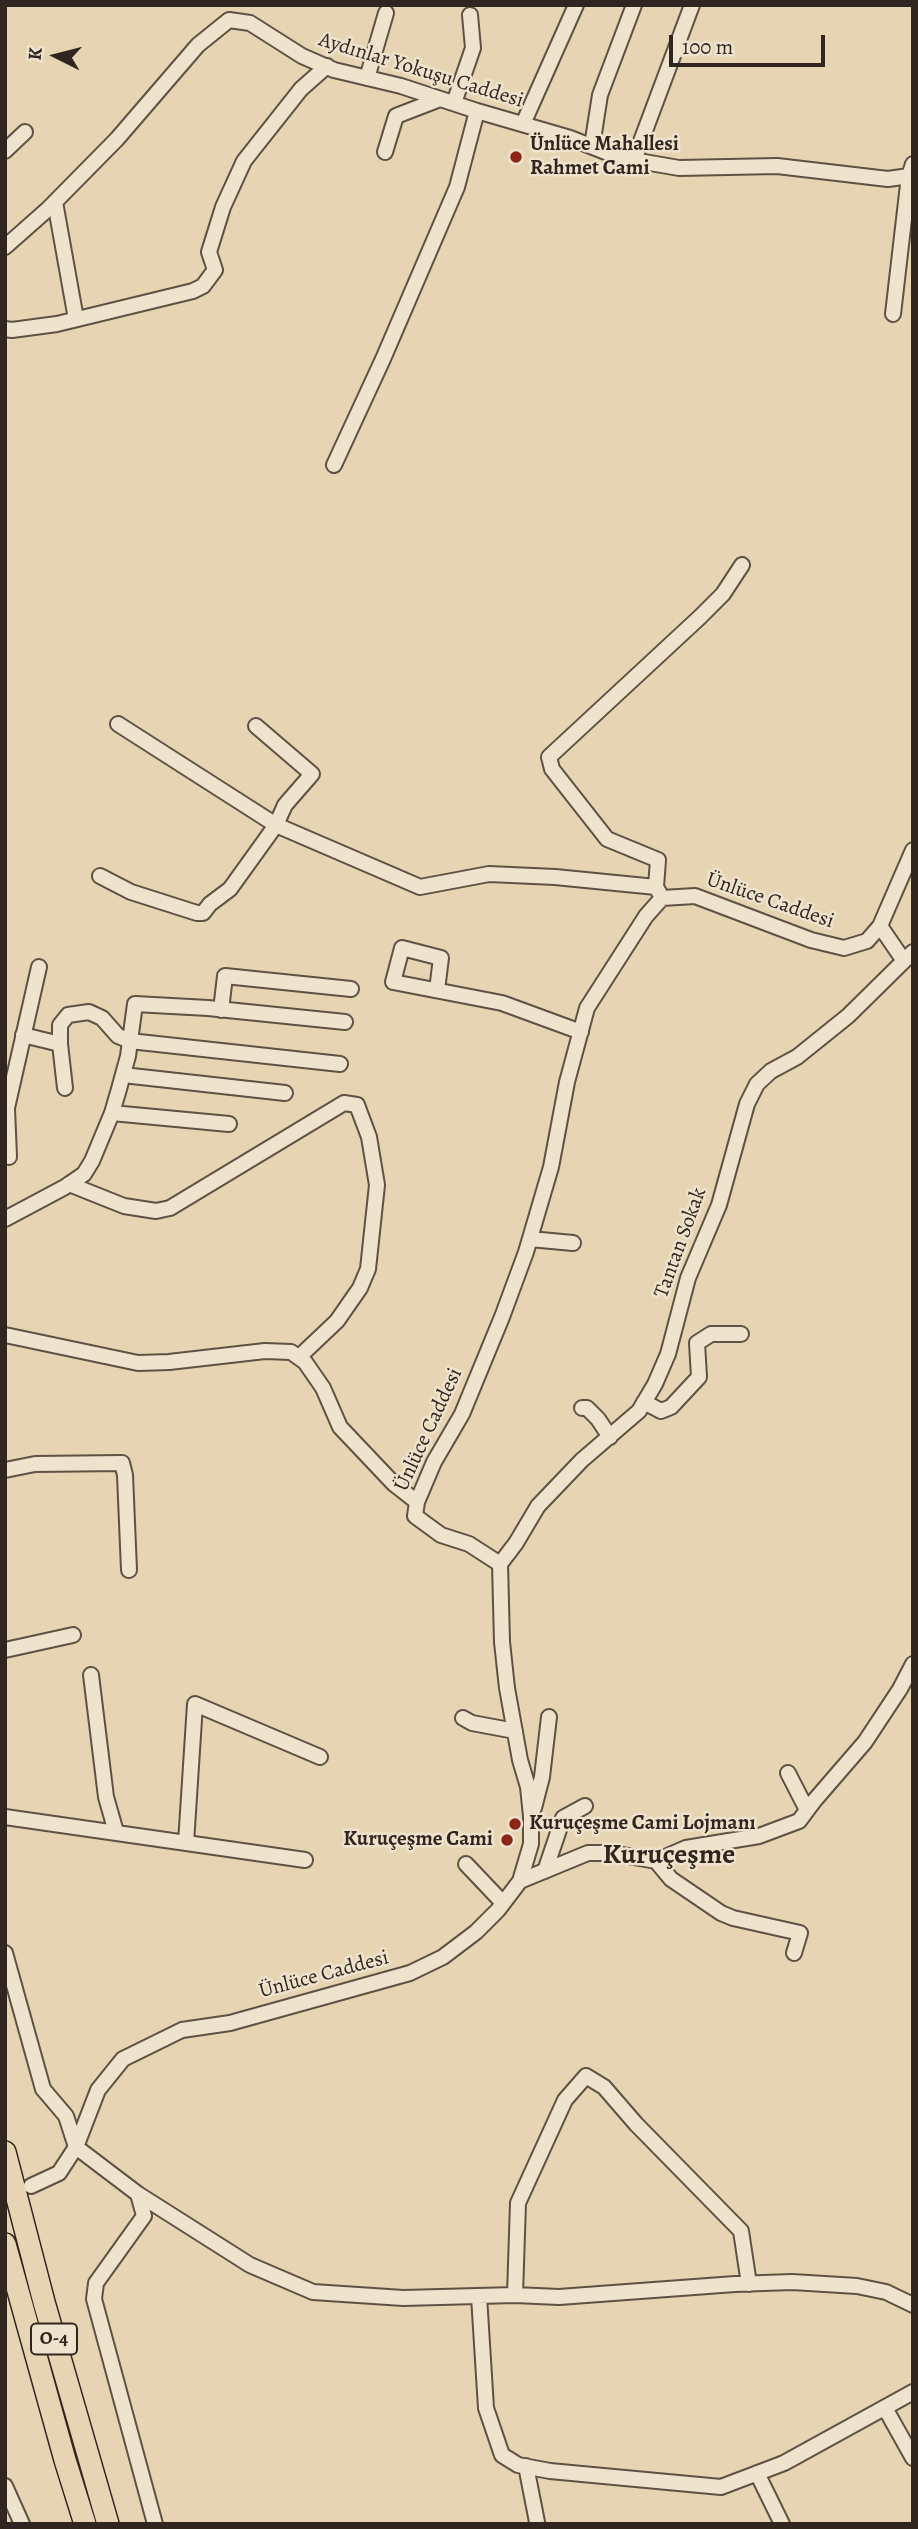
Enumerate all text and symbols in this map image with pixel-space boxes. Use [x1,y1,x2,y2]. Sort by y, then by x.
north arrow [21,21,91,91]
scale bar [673,21,829,65]
street label: Aydınlar Yokuşu Caddesi [316,28,526,114]
text: 100 m [682,33,733,61]
text: K [22,46,49,61]
place label: Ünlüce Mahallesi Rahmet Cami [530,132,679,182]
marker: Ünlüce Mahallesi Rahmet Cami [508,149,524,165]
street label: Ünlüce Caddesi [703,867,837,935]
street label: Tantan Sokak [649,1184,713,1302]
street label: Ünlüce Caddesi [389,1364,469,1496]
place label: Kuruçeşme Cami Lojmanı [529,1811,756,1837]
marker: Kuruçeşme Cami Lojmanı [507,1816,523,1832]
place label: Kuruçeşme Cami [343,1827,493,1853]
marker: Kuruçeşme Cami [499,1832,515,1848]
district label: Kuruçeşme [603,1839,735,1873]
street label: Ünlüce Caddesi [256,1946,392,2004]
road number: O-4 [31,2324,77,2354]

